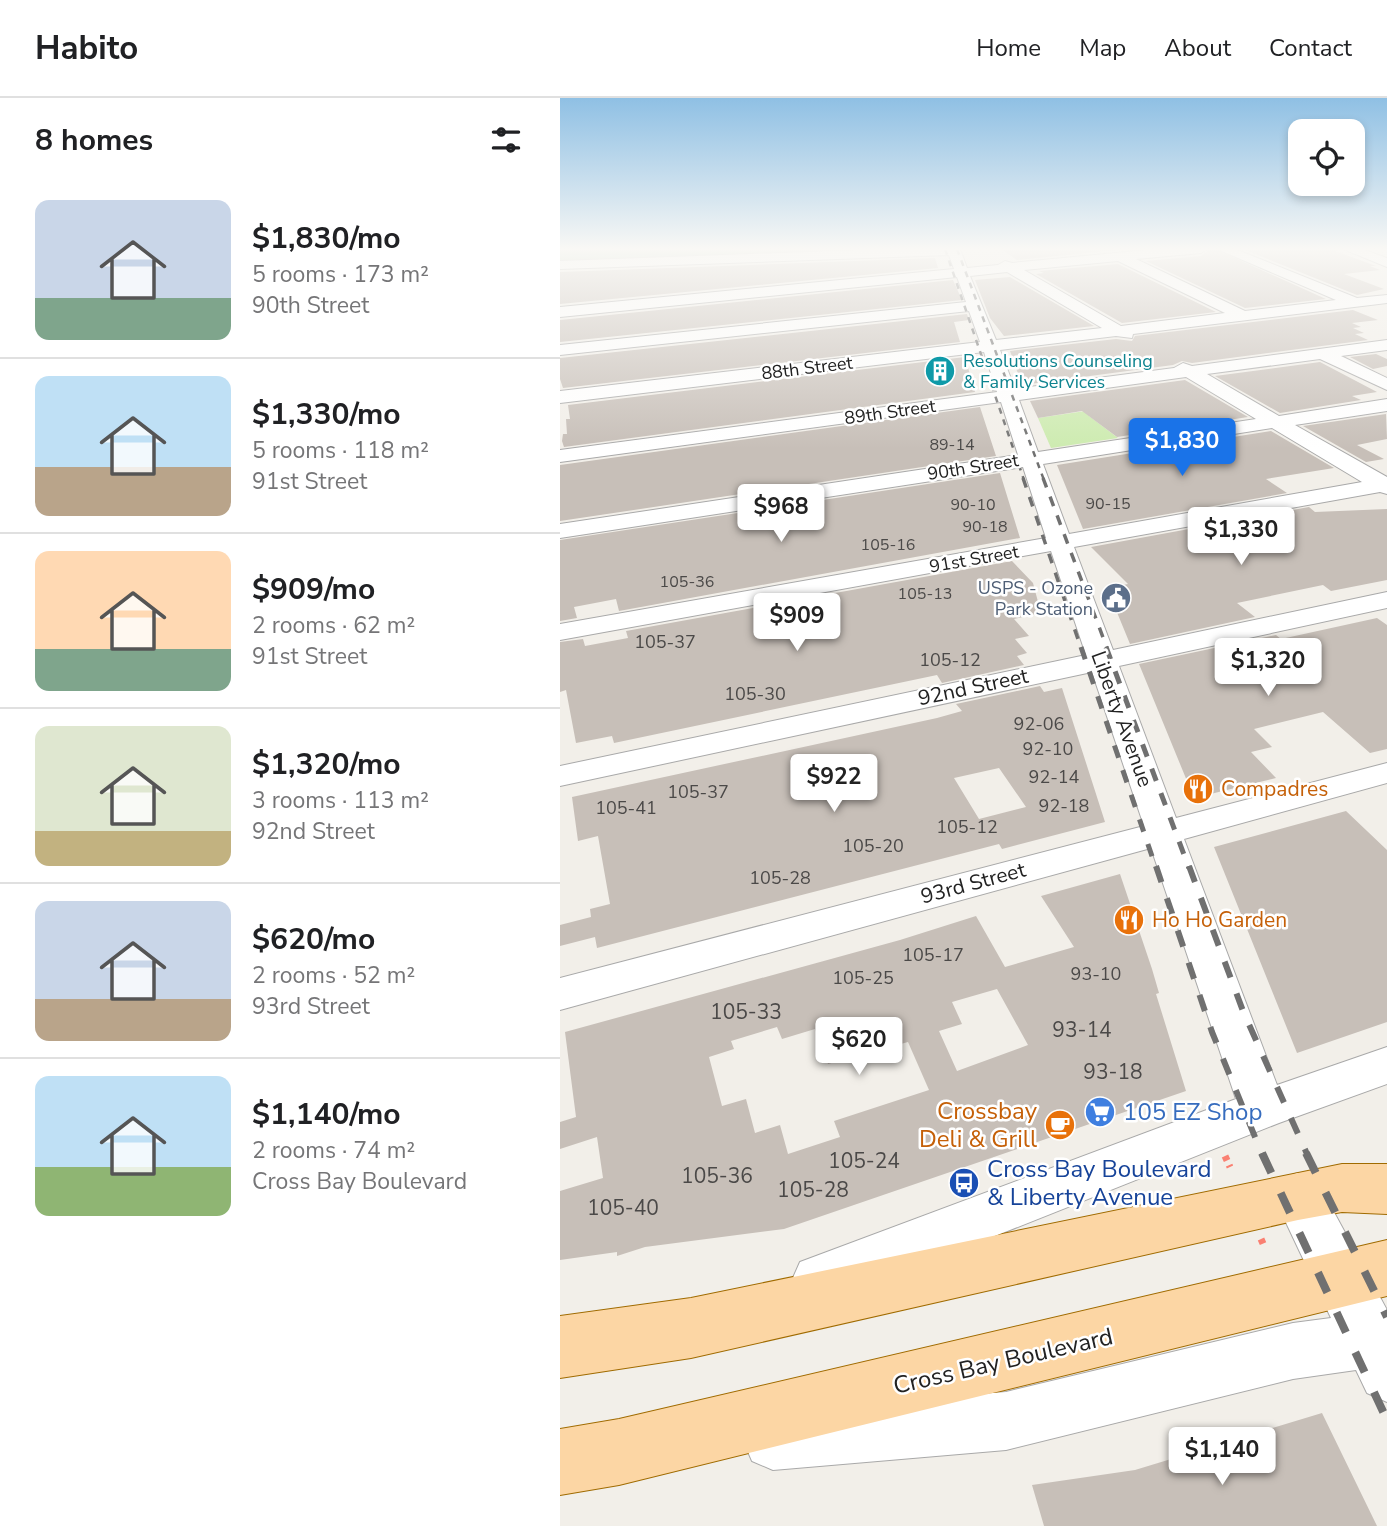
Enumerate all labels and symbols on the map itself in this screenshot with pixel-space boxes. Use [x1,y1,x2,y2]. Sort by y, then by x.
place label: Resolutions Counseling & Family Services [963,349,1153,394]
street label: 88th Street [760,350,855,386]
building icon: Resolutions Counseling & Family Services [923,354,957,388]
street label: 89th Street [843,394,938,430]
pin: $1,830 [1125,418,1239,478]
house number: 89-14 [929,434,975,456]
street label: 90th Street [926,448,1021,486]
pin: $968 [740,484,822,544]
house number: 90-15 [1085,493,1131,515]
house number: 90-10 [950,494,996,516]
pin: $1,330 [1184,508,1298,567]
house number: 90-18 [962,516,1008,538]
house number: 105-16 [861,534,915,556]
street label: 91st Street [927,539,1021,579]
house number: 105-36 [660,571,714,593]
place label: USPS - Ozone Park Station [978,576,1093,621]
public building icon: USPS - Ozone Park Station [1099,581,1133,615]
house number: 105-13 [898,583,952,605]
pin: $909 [756,594,838,653]
house number: 105-37 [634,630,696,654]
pin: $1,320 [1211,638,1325,698]
street label: Liberty Avenue [1084,647,1160,791]
house number: 105-12 [919,648,981,672]
street label: 92nd Street [915,662,1031,712]
house number: 105-30 [724,682,786,706]
house number: 92-06 [1014,712,1064,736]
house number: 92-10 [1023,737,1073,761]
pin: $922 [793,754,875,814]
house number: 92-14 [1029,765,1080,789]
restaurant icon: Compadres [1181,772,1215,806]
place label: Compadres [1221,775,1328,803]
house number: 105-37 [667,780,729,804]
house number: 92-18 [1039,794,1089,818]
house number: 105-41 [595,796,657,820]
house number: 105-12 [936,815,998,839]
house number: 105-20 [842,834,904,858]
street label: 93rd Street [917,855,1029,910]
house number: 105-28 [749,866,811,890]
restaurant icon: Ho Ho Garden [1112,903,1146,937]
place label: Ho Ho Garden [1152,906,1287,934]
house number: 105-17 [902,943,964,967]
house number: 93-10 [1071,962,1121,986]
house number: 105-25 [832,966,894,990]
house number: 105-33 [710,998,782,1026]
house number: 93-14 [1052,1016,1112,1044]
pin: $620 [818,1018,900,1077]
house number: 93-18 [1083,1058,1143,1086]
place label: Crossbay Deli & Grill [919,1095,1038,1155]
supermarket icon: 105 EZ Shop [1083,1095,1117,1129]
place label: 105 EZ Shop [1123,1096,1262,1128]
cafe icon: Crossbay Deli & Grill [1043,1108,1077,1142]
house number: 105-24 [828,1147,900,1175]
place label: Cross Bay Boulevard & Liberty Avenue [987,1153,1211,1213]
house number: 105-36 [681,1162,753,1190]
bus stop icon: Cross Bay Boulevard & Liberty Avenue [947,1166,981,1200]
house number: 105-28 [777,1176,849,1204]
house number: 105-40 [587,1194,659,1222]
street label: Cross Bay Boulevard [890,1320,1116,1402]
pin: $1,140 [1165,1428,1279,1487]

